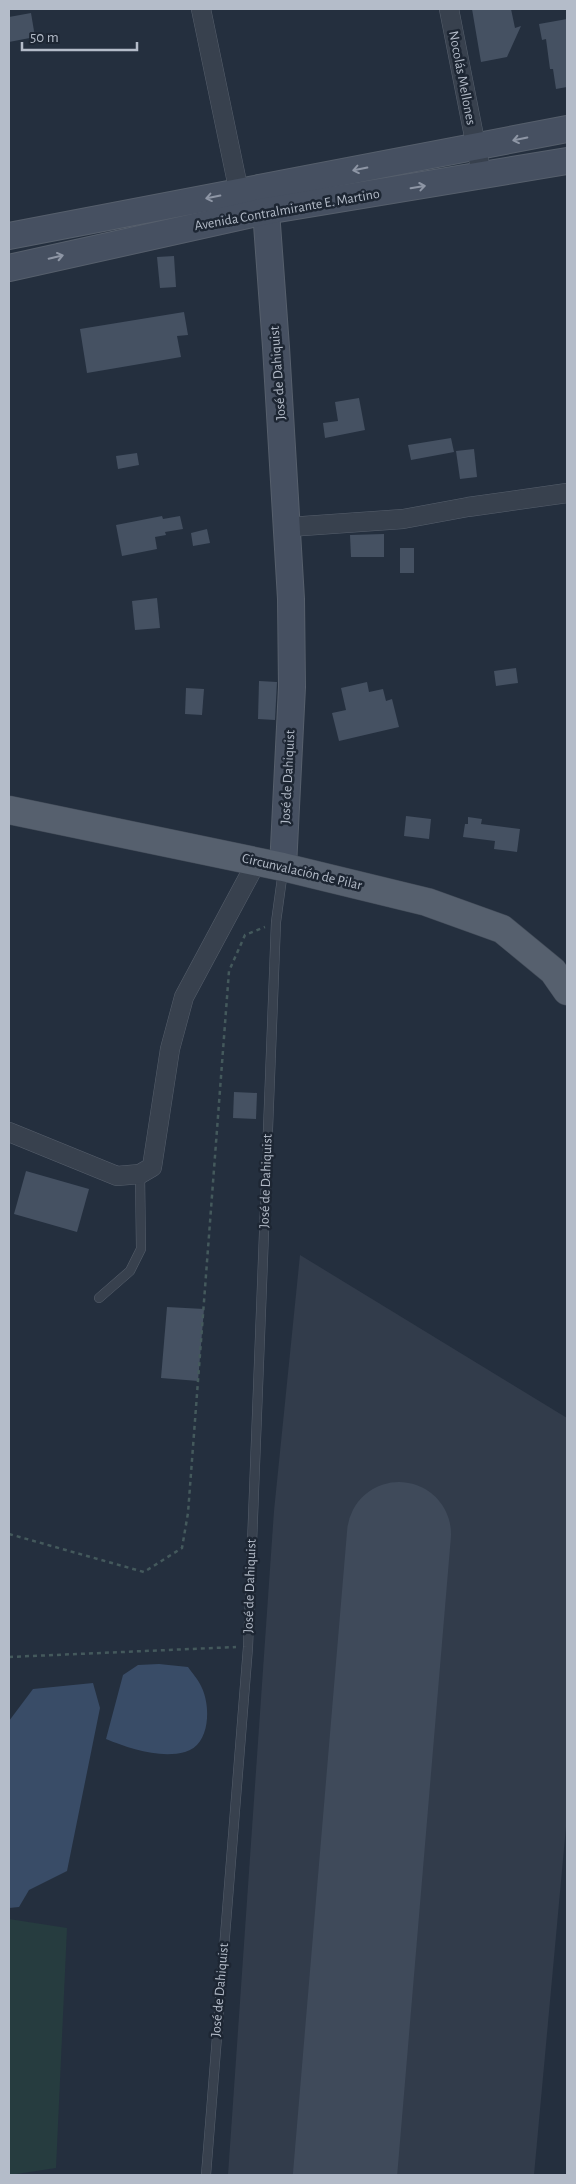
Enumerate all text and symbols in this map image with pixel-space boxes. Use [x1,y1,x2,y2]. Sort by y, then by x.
scale bar [22,20,138,52]
text: 50 m [30,30,59,45]
street label: Nocolás Mellones [446,30,478,126]
one-way arrow [512,135,528,144]
one-way arrow [352,165,368,175]
one-way arrow [410,181,426,191]
street label: Avenida Contralmirante E. Martino [193,187,381,233]
one-way arrow [206,193,222,203]
one-way arrow [48,252,64,261]
street label: José de Dahiquist [268,325,288,421]
street label: José de Dahiquist [279,729,297,824]
street label: Circunvalación de Pilar [241,851,364,893]
street label: José de Dahiquist [257,1133,275,1228]
street label: José de Dahiquist [241,1538,259,1633]
street label: José de Dahiquist [209,1942,231,2038]

